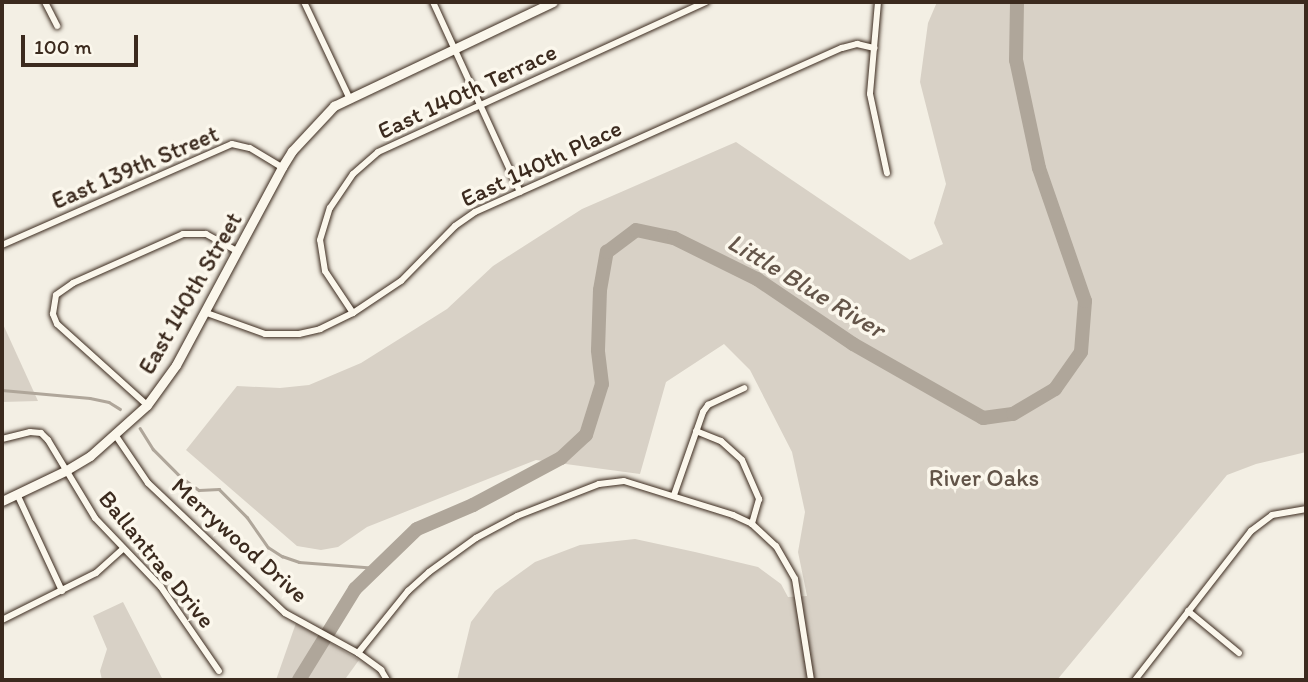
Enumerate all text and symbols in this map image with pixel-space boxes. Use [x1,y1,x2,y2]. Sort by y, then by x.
scale bar [24,21,142,65]
text: 100 m [34,34,92,59]
street label: East 140th Terrace [373,37,561,145]
street label: East 140th Place [456,113,626,213]
street label: East 139th Street [48,119,222,215]
street label: East 140th Street [132,207,248,379]
water label: Little Blue River [722,227,890,345]
park label: River Oaks [929,464,1039,492]
street label: Merrywood Drive [166,471,314,609]
street label: Ballantrae Drive [93,484,221,634]

